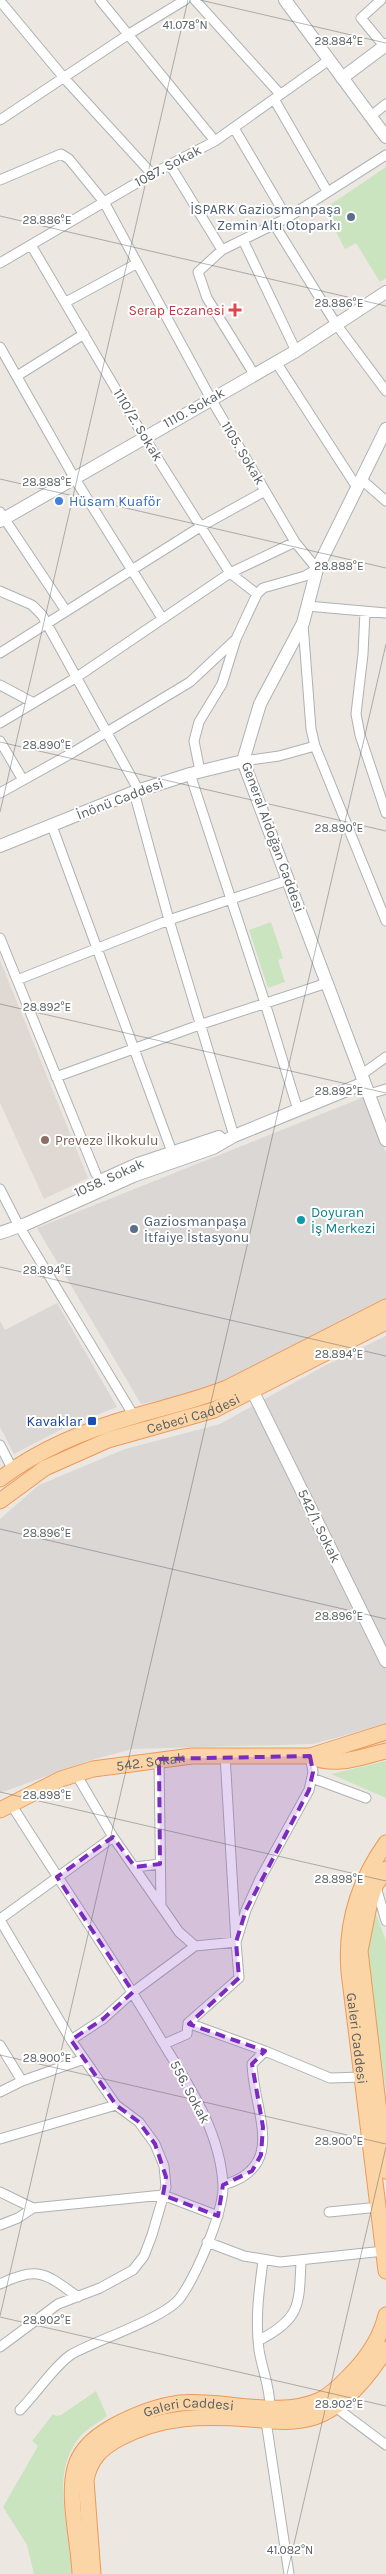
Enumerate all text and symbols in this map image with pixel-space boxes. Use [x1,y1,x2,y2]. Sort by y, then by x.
text: 41.078°N [162,18,208,32]
text: 28.884°E [315,34,363,48]
street label: 1087. Sokak [132,141,205,191]
place label: İSPARK Gaziosmanpaşa Zemin Altı Otoparkı [190,201,341,234]
marker: İSPARK Gaziosmanpaşa Zemin Altı Otoparkı [345,211,357,223]
text: 28.886°E [23,213,71,227]
text: 28.886°E [315,296,363,310]
place label: Serap Eczanesi [128,302,225,319]
marker: Serap Eczanesi [229,304,241,316]
street label: 1110. Sokak [160,384,228,432]
street label: 1110/2. Sokak [110,386,166,465]
street label: 1105. Sokak [217,418,269,488]
text: 28.888°E [22,475,72,489]
place label: Hüsam Kuaför [69,493,161,510]
marker: Hüsam Kuaför [53,495,65,507]
text: 28.888°E [314,559,364,573]
text: 28.890°E [23,738,71,752]
street label: General Aldoğan Caddesi [238,760,308,914]
street label: İnönü Caddesi [74,775,166,823]
text: 28.890°E [315,821,363,835]
text: 28.892°E [23,1000,71,1014]
text: 28.892°E [315,1084,363,1098]
place label: Preveze İlkokulu [55,1132,159,1149]
marker: Preveze İlkokulu [39,1134,51,1146]
street label: 1058. Sokak [71,1155,147,1201]
place label: Doyuran İş Merkezi [311,1204,376,1237]
place label: Gaziosmanpaşa İtfaiye İstasyonu [144,1213,249,1246]
marker: Doyuran İş Merkezi [295,1214,307,1226]
marker: Gaziosmanpaşa İtfaiye İstasyonu [128,1223,140,1235]
text: 28.894°E [23,1263,71,1277]
text: 28.894°E [315,1347,363,1361]
street label: Cebeci Caddesi [145,1390,243,1437]
place label: Kavaklar [26,1413,83,1430]
marker: Kavaklar [86,1415,98,1427]
street label: 542/1. Sokak [294,1486,344,1566]
text: 28.896°E [23,1526,71,1540]
text: 28.896°E [315,1609,363,1623]
street label: 542. Sokak [115,1748,186,1774]
text: 28.898°E [22,1788,72,1802]
text: 28.898°E [314,1872,364,1886]
street label: Galeri Caddesi [343,1992,371,2085]
text: 28.900°E [23,2051,71,2065]
street label: 556. Sokak [166,2057,214,2127]
text: 28.900°E [315,2134,363,2148]
text: 28.902°E [23,2313,71,2327]
street label: Galeri Caddesi [141,2394,235,2421]
text: 28.902°E [315,2397,363,2411]
text: 41.082°N [267,2543,313,2557]

